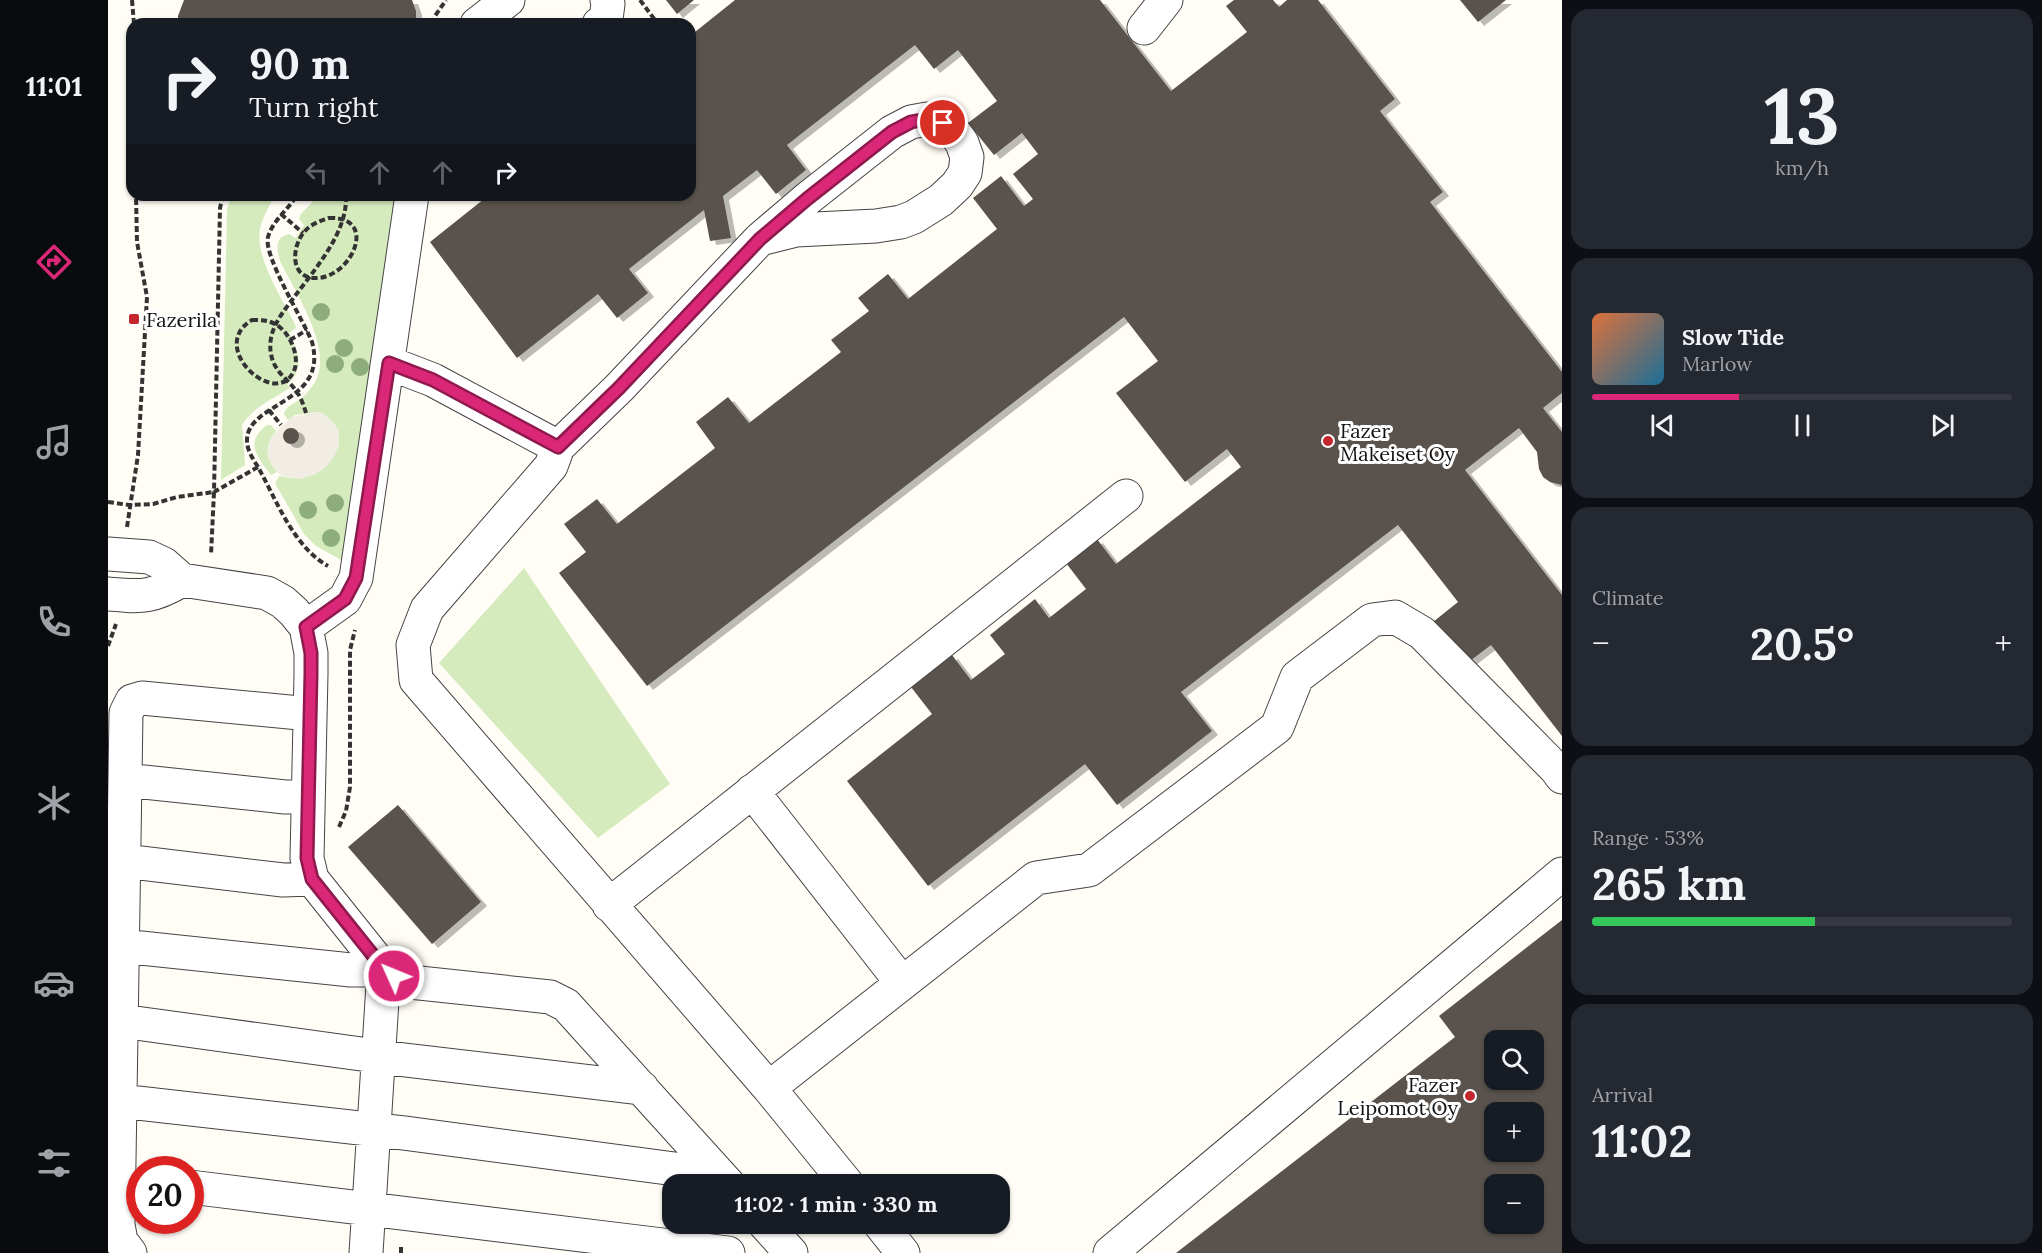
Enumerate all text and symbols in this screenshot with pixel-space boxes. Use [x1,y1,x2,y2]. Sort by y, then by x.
text: 90 m [249,37,350,91]
icon: right [150,42,228,120]
text: 13 [1764,66,1840,165]
text: 11:01 [26,69,82,103]
text: Turn right [249,90,378,124]
pin [917,97,968,148]
icon: arrive [926,106,959,139]
text: km/h [1775,155,1829,180]
icon: left [300,156,333,189]
icon: ahead [363,156,396,189]
icon: ahead [426,156,459,189]
icon: right [489,156,522,189]
icon: directions [33,241,75,283]
place label: Fazerila [146,307,217,332]
marker: Fazerila [127,312,141,326]
text: Slow Tide [1682,323,1784,351]
text: Marlow [1682,351,1752,376]
icon: previous [1646,409,1679,442]
icon: pause [1786,409,1819,442]
icon: next [1926,409,1959,442]
place label: Fazer Makeiset Oy [1340,418,1456,466]
icon: music [33,421,75,463]
marker: Fazer Makeiset Oy [1321,434,1335,448]
text: Climate [1592,585,1664,610]
icon: phone [33,601,75,643]
text: 20.5° [1750,615,1854,672]
text: − [1592,622,1610,664]
text: + [1994,622,2012,664]
icon: climate [33,782,75,824]
text: Range · 53% [1592,825,1704,850]
text: 265 km [1592,855,1746,912]
position arrow [362,944,426,1008]
icon: car [33,962,75,1004]
map controls [1484,1030,1544,1234]
button: search [1484,1030,1544,1090]
place label: Fazer Leipomot Oy [1337,1072,1458,1120]
text: Arrival [1592,1082,1653,1107]
marker: Fazer Leipomot Oy [1463,1089,1477,1103]
button: + [1484,1102,1544,1162]
text: 11:02 [1592,1112,1692,1169]
icon: filters [33,1142,75,1184]
speed limit sign: 20 [126,1156,204,1234]
button: − [1484,1174,1544,1234]
text: 11:02 · 1 min · 330 m [734,1190,938,1218]

